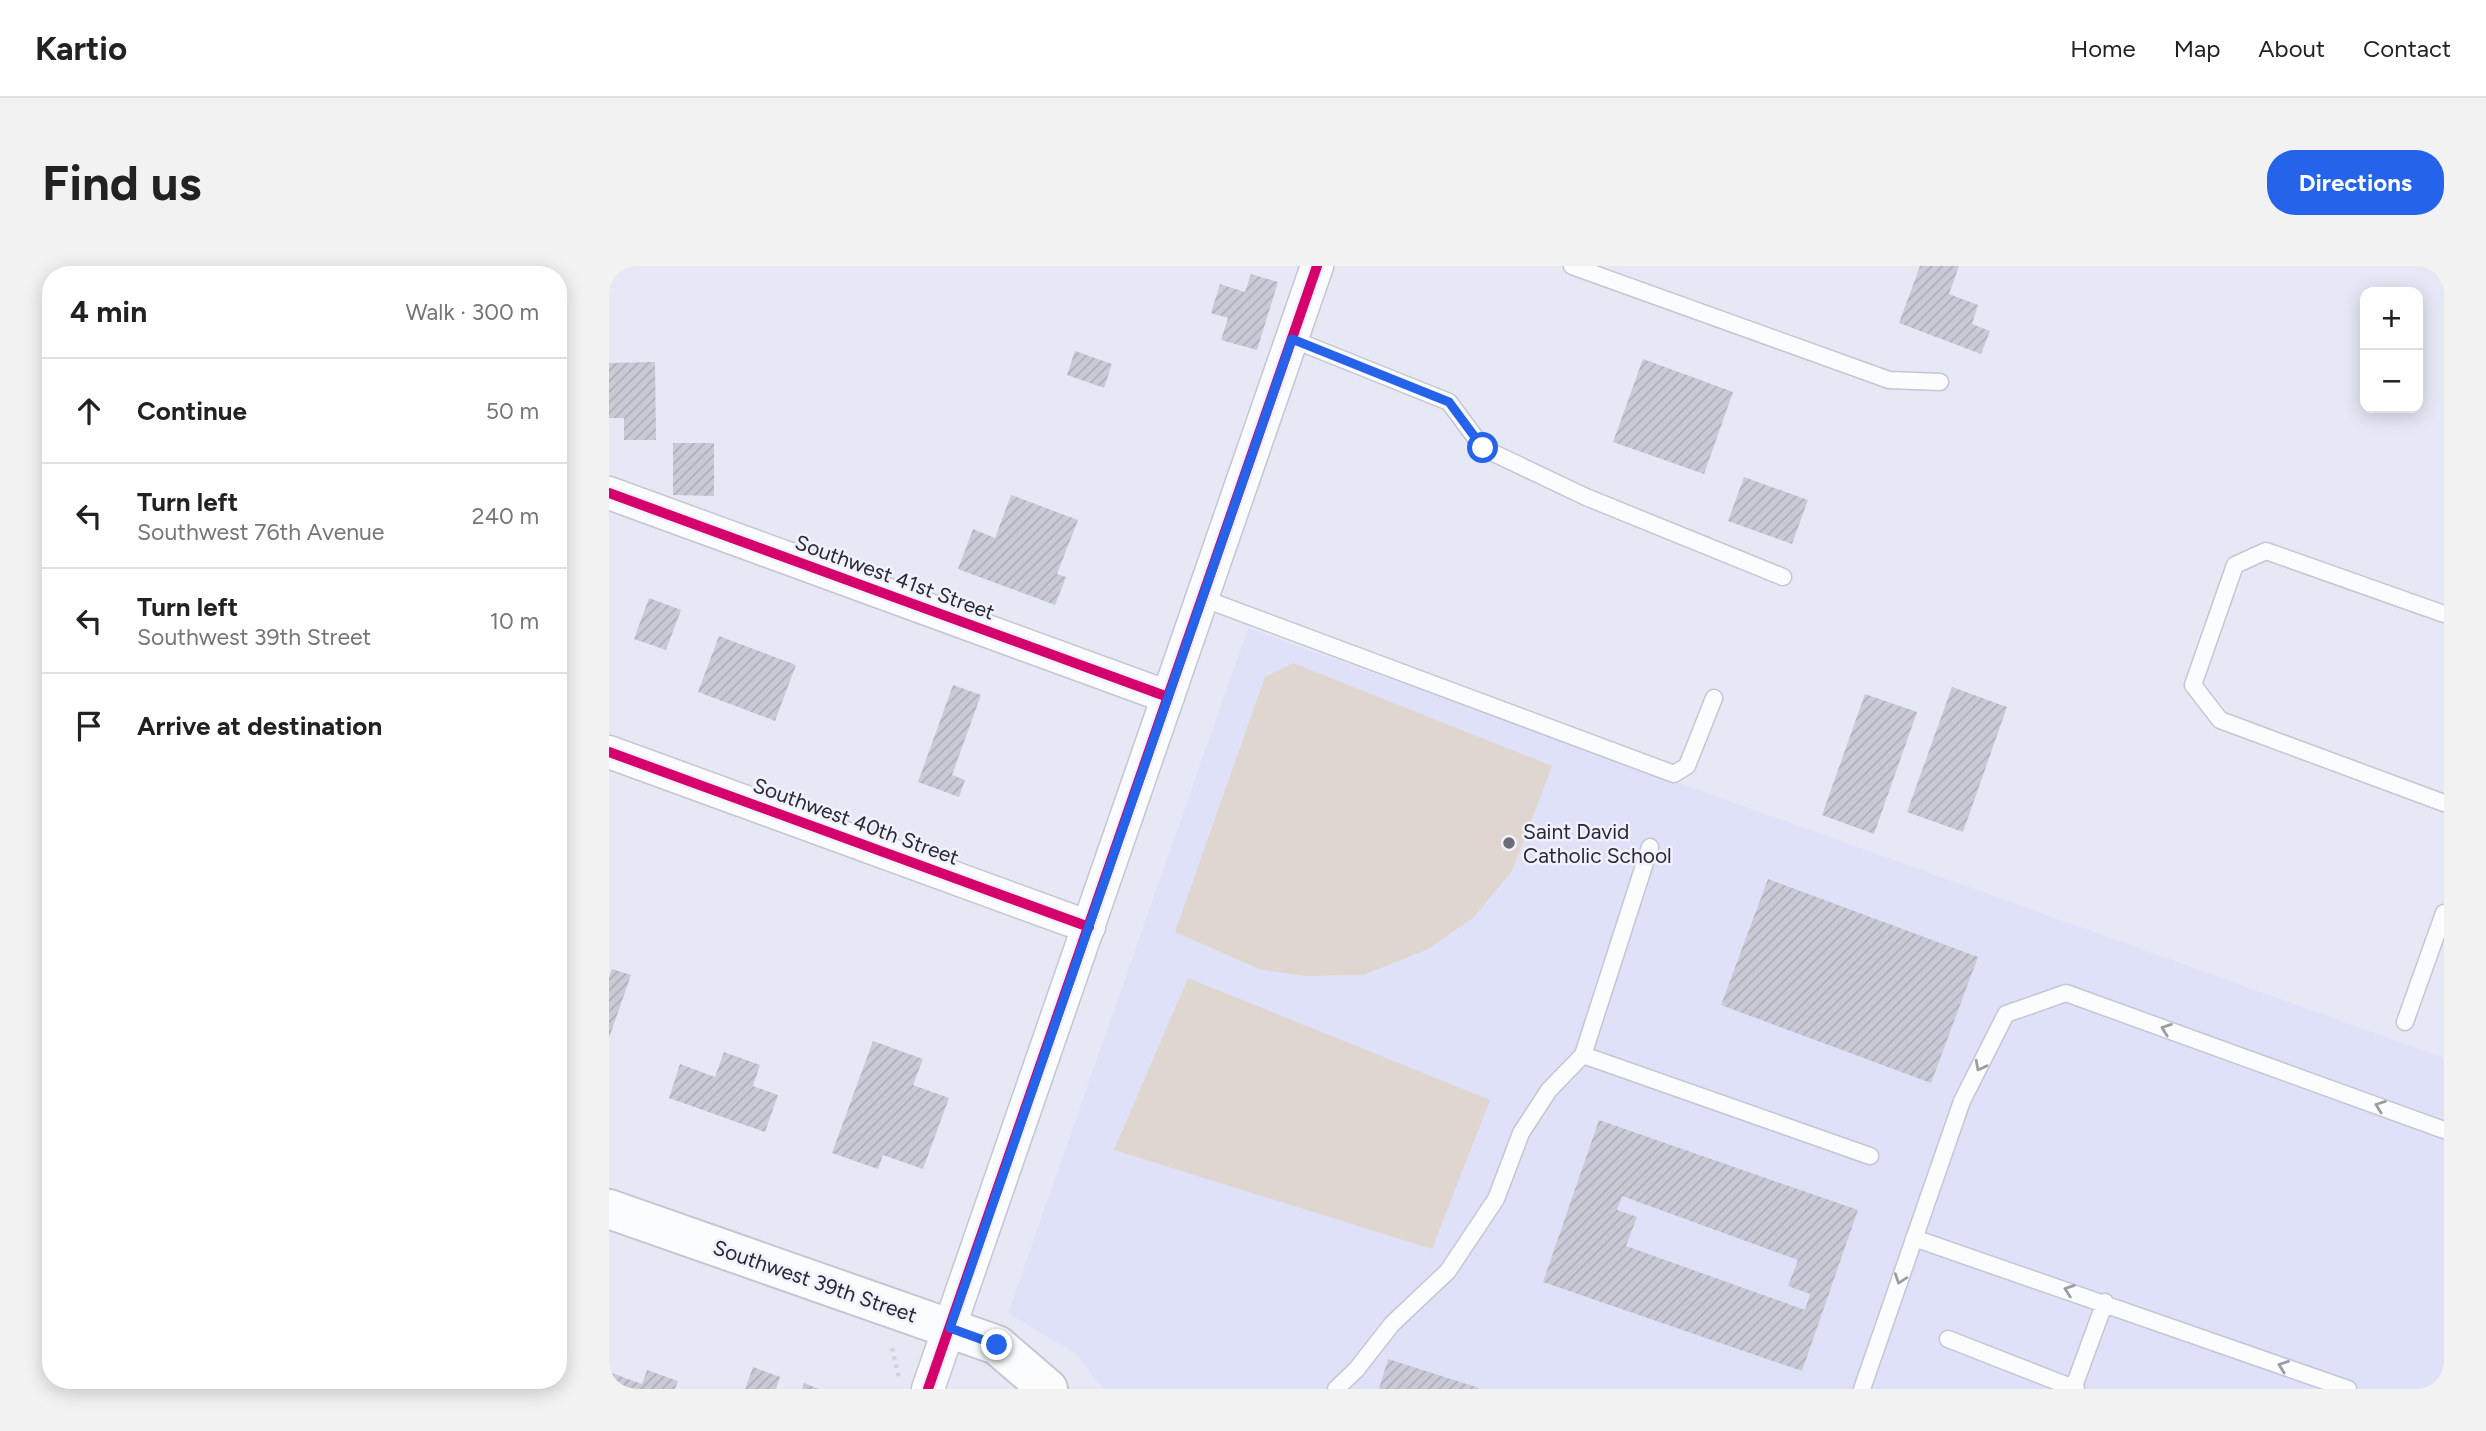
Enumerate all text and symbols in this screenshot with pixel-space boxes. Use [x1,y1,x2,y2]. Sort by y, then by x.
text: Kartio [35,29,127,68]
text: Home [2070,34,2136,63]
text: Map [2174,34,2220,63]
text: About [2258,34,2325,63]
text: Contact [2363,34,2451,63]
button: Directions [2267,150,2444,215]
text: Find us [42,153,201,212]
map controls [2360,287,2423,413]
button: + [2360,287,2423,350]
text: 4 min [70,293,147,330]
text: Walk · 300 m [405,298,539,326]
button: − [2360,350,2423,413]
icon: ahead [70,392,108,430]
text: Continue [137,395,247,427]
text: 50 m [486,397,539,425]
route start [1467,432,1498,463]
text: Turn left [137,486,238,518]
icon: left [70,497,108,535]
text: 240 m [472,502,539,530]
text: Southwest 76th Avenue [137,518,384,546]
street label: Southwest 41st Street [792,529,998,625]
text: Turn left [137,591,238,623]
icon: left [70,602,108,640]
text: 10 m [490,607,539,635]
text: Southwest 39th Street [137,623,371,651]
icon: arrive [70,707,108,745]
text: Arrive at destination [137,710,382,742]
street label: Southwest 40th Street [750,772,962,870]
place label: Saint David Catholic School [1523,819,1672,868]
marker: Saint David Catholic School [1501,835,1517,851]
one-way arrow [2160,1023,2172,1037]
one-way arrow [1974,1059,1988,1071]
one-way arrow [2374,1101,2386,1115]
street label: Southwest 39th Street [710,1234,920,1328]
one-way arrow [1894,1272,1908,1285]
one-way arrow [2063,1284,2075,1298]
route end [981,1329,1012,1360]
one-way arrow [2278,1360,2290,1374]

